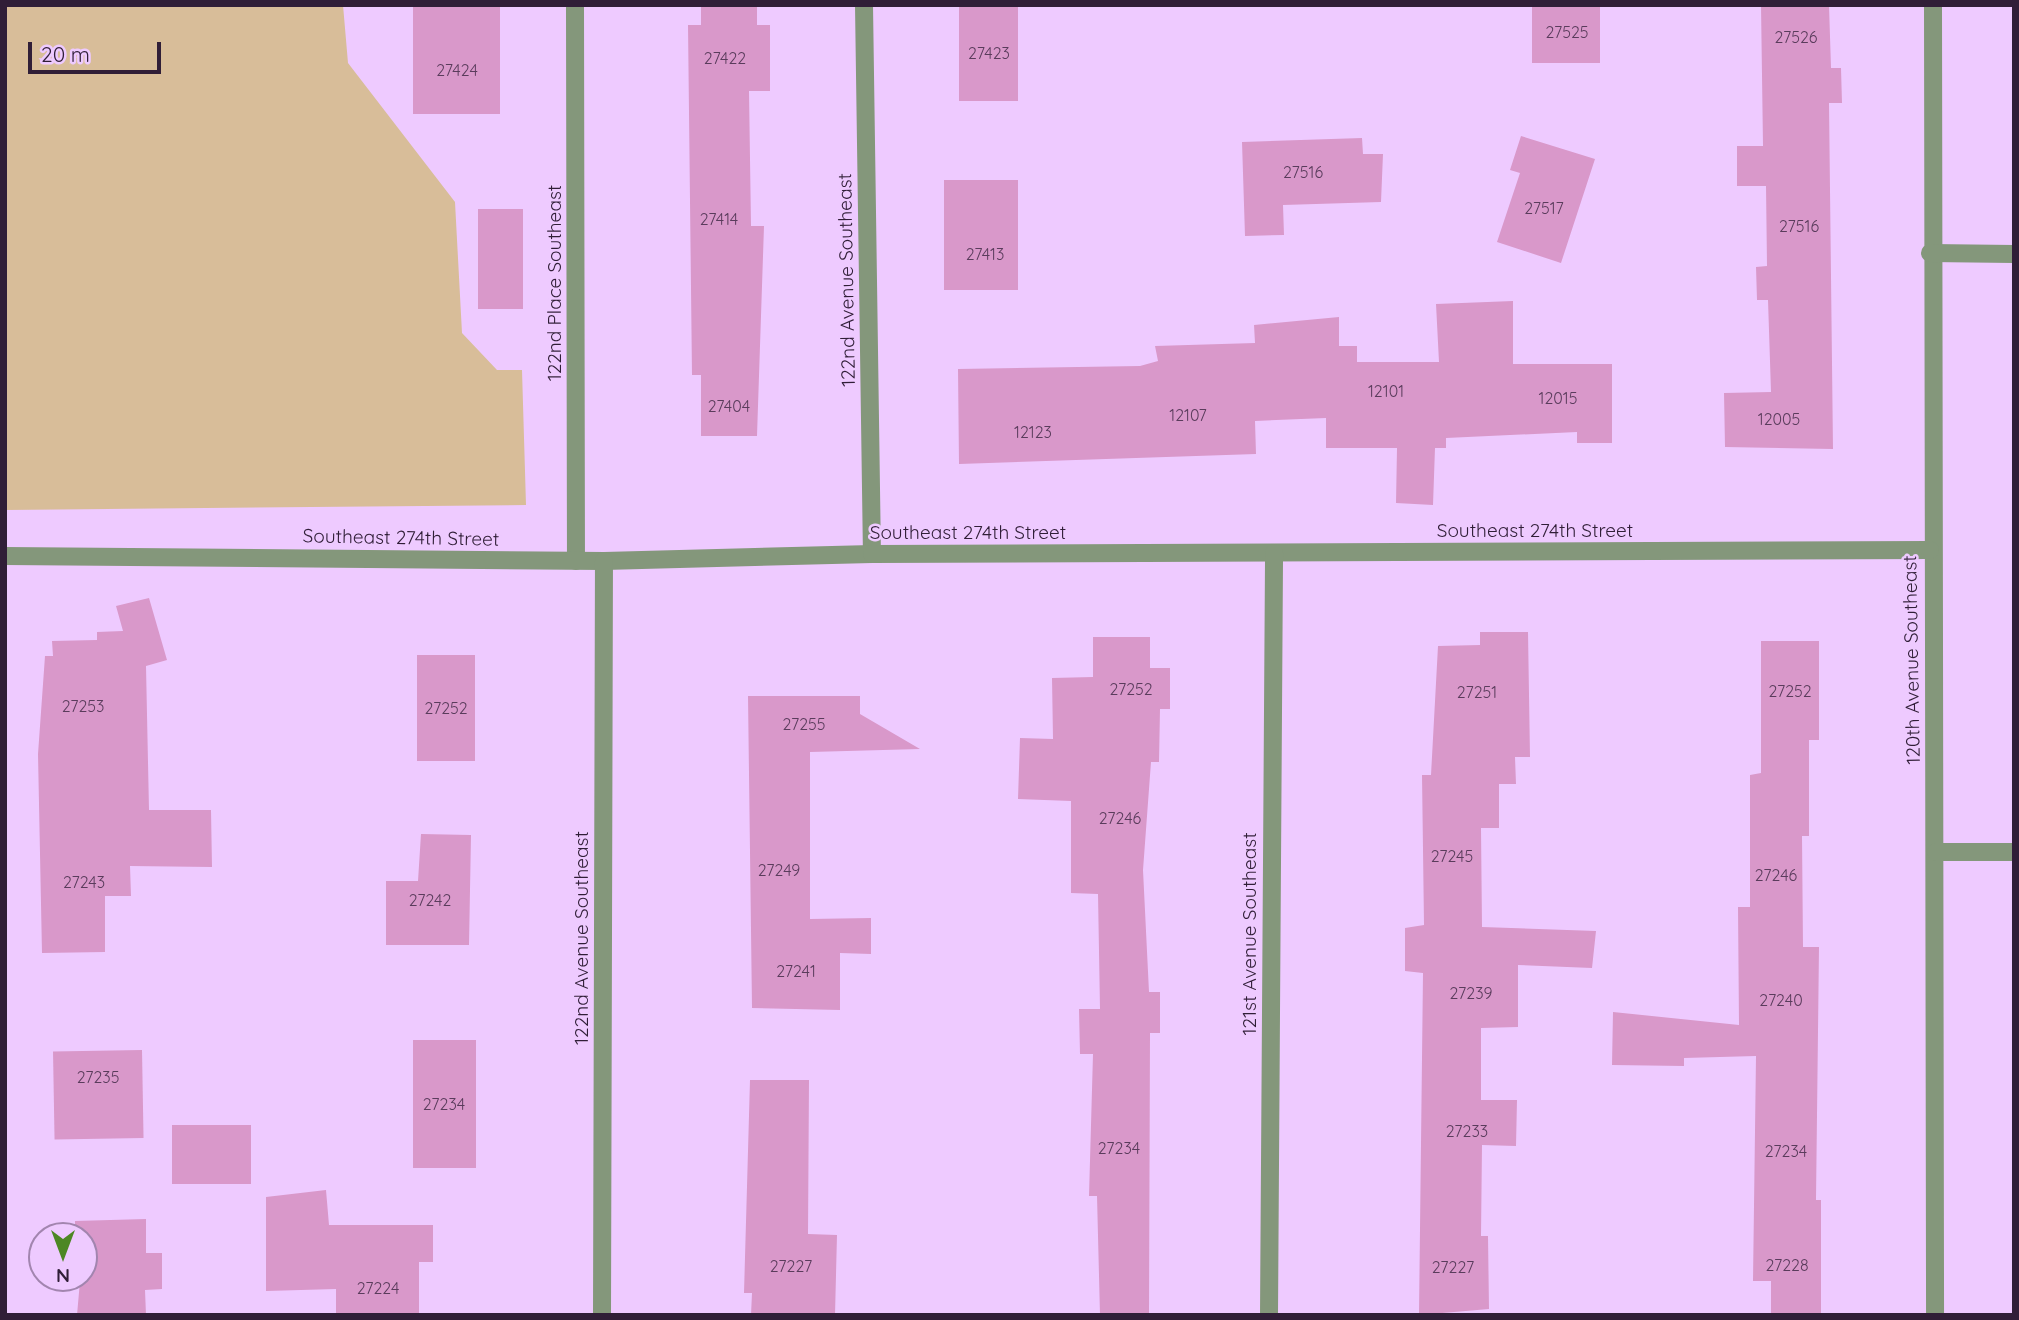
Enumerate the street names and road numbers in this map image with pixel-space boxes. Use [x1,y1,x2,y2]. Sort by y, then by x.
street label: 122nd Avenue Southeast [834,173,860,387]
street label: 122nd Place Southeast [544,185,566,381]
street label: Southeast 274th Street [1437,520,1633,542]
street label: Southeast 274th Street [870,522,1066,544]
street label: Southeast 274th Street [303,525,499,551]
street label: 120th Avenue Southeast [1899,555,1925,765]
street label: 122nd Avenue Southeast [571,831,593,1045]
street label: 121st Avenue Southeast [1239,832,1261,1036]

